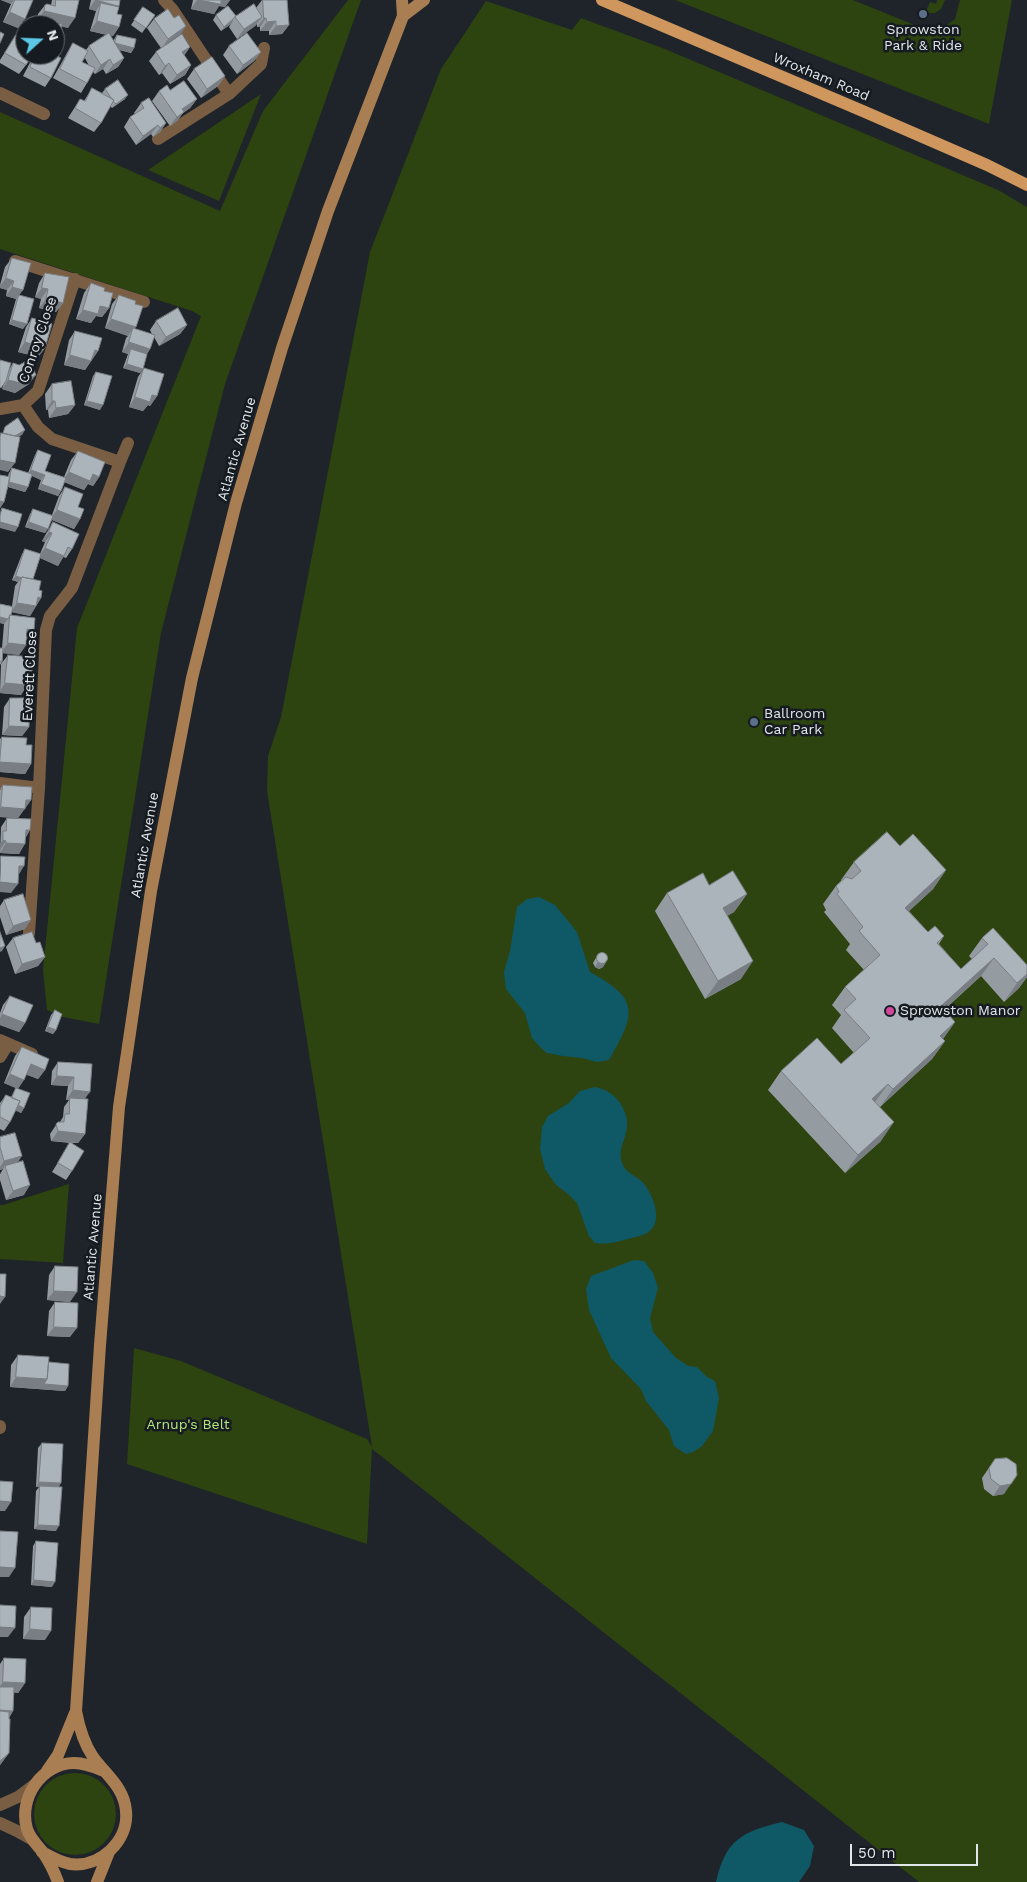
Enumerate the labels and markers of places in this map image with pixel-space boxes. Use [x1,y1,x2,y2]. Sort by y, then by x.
marker: Sprowston Park & Ride [917,8,929,20]
place label: Sprowston Park & Ride [884,22,962,54]
place label: Ballroom Car Park [764,706,825,739]
marker: Ballroom Car Park [748,716,760,728]
place label: Sprowston Manor [900,1003,1021,1019]
marker: Sprowston Manor [884,1005,896,1017]

